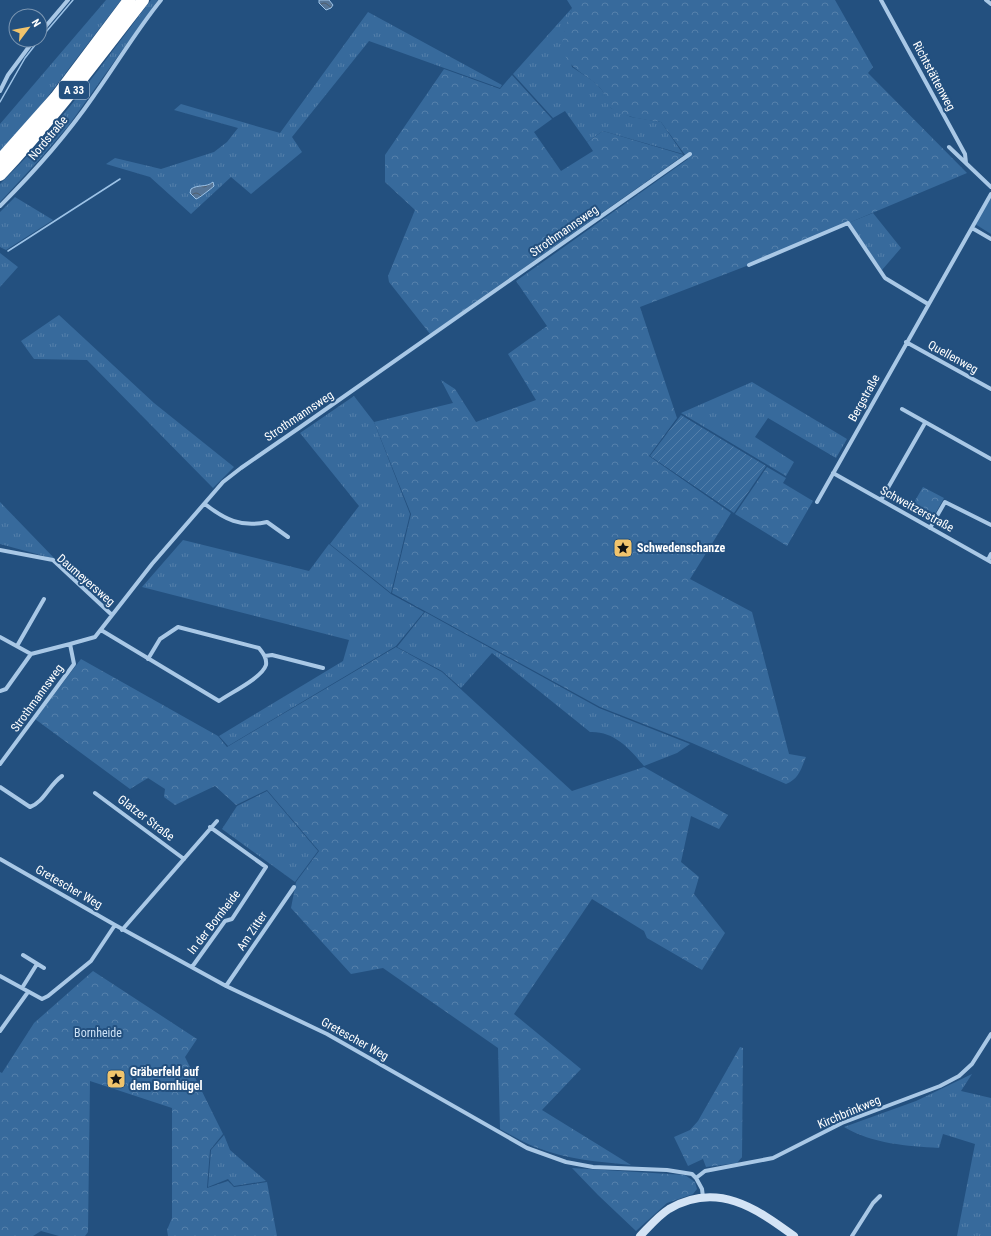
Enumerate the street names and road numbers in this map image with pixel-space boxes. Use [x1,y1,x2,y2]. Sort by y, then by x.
street label: Richtstättenweg [910,39,958,113]
road number: A 33 [59,81,89,99]
street label: Nordstraße [26,113,71,163]
street label: Strothmannsweg [527,202,601,260]
street label: Quellenweg [926,338,980,376]
street label: Bergstraße [845,372,883,424]
street label: Strothmannsweg [262,388,336,444]
street label: Schweitzerstraße [878,483,957,535]
street label: Daumeyersweg [54,551,118,609]
street label: Strothmannsweg [8,661,66,734]
street label: Glatzer Straße [115,792,177,844]
street label: Gretescher Weg [33,862,105,912]
street label: In der Bornheide [185,887,244,957]
street label: Am Zitter [234,909,270,953]
street label: Gretescher Weg [319,1015,391,1063]
street label: Kirchbrinkweg [815,1092,883,1132]

